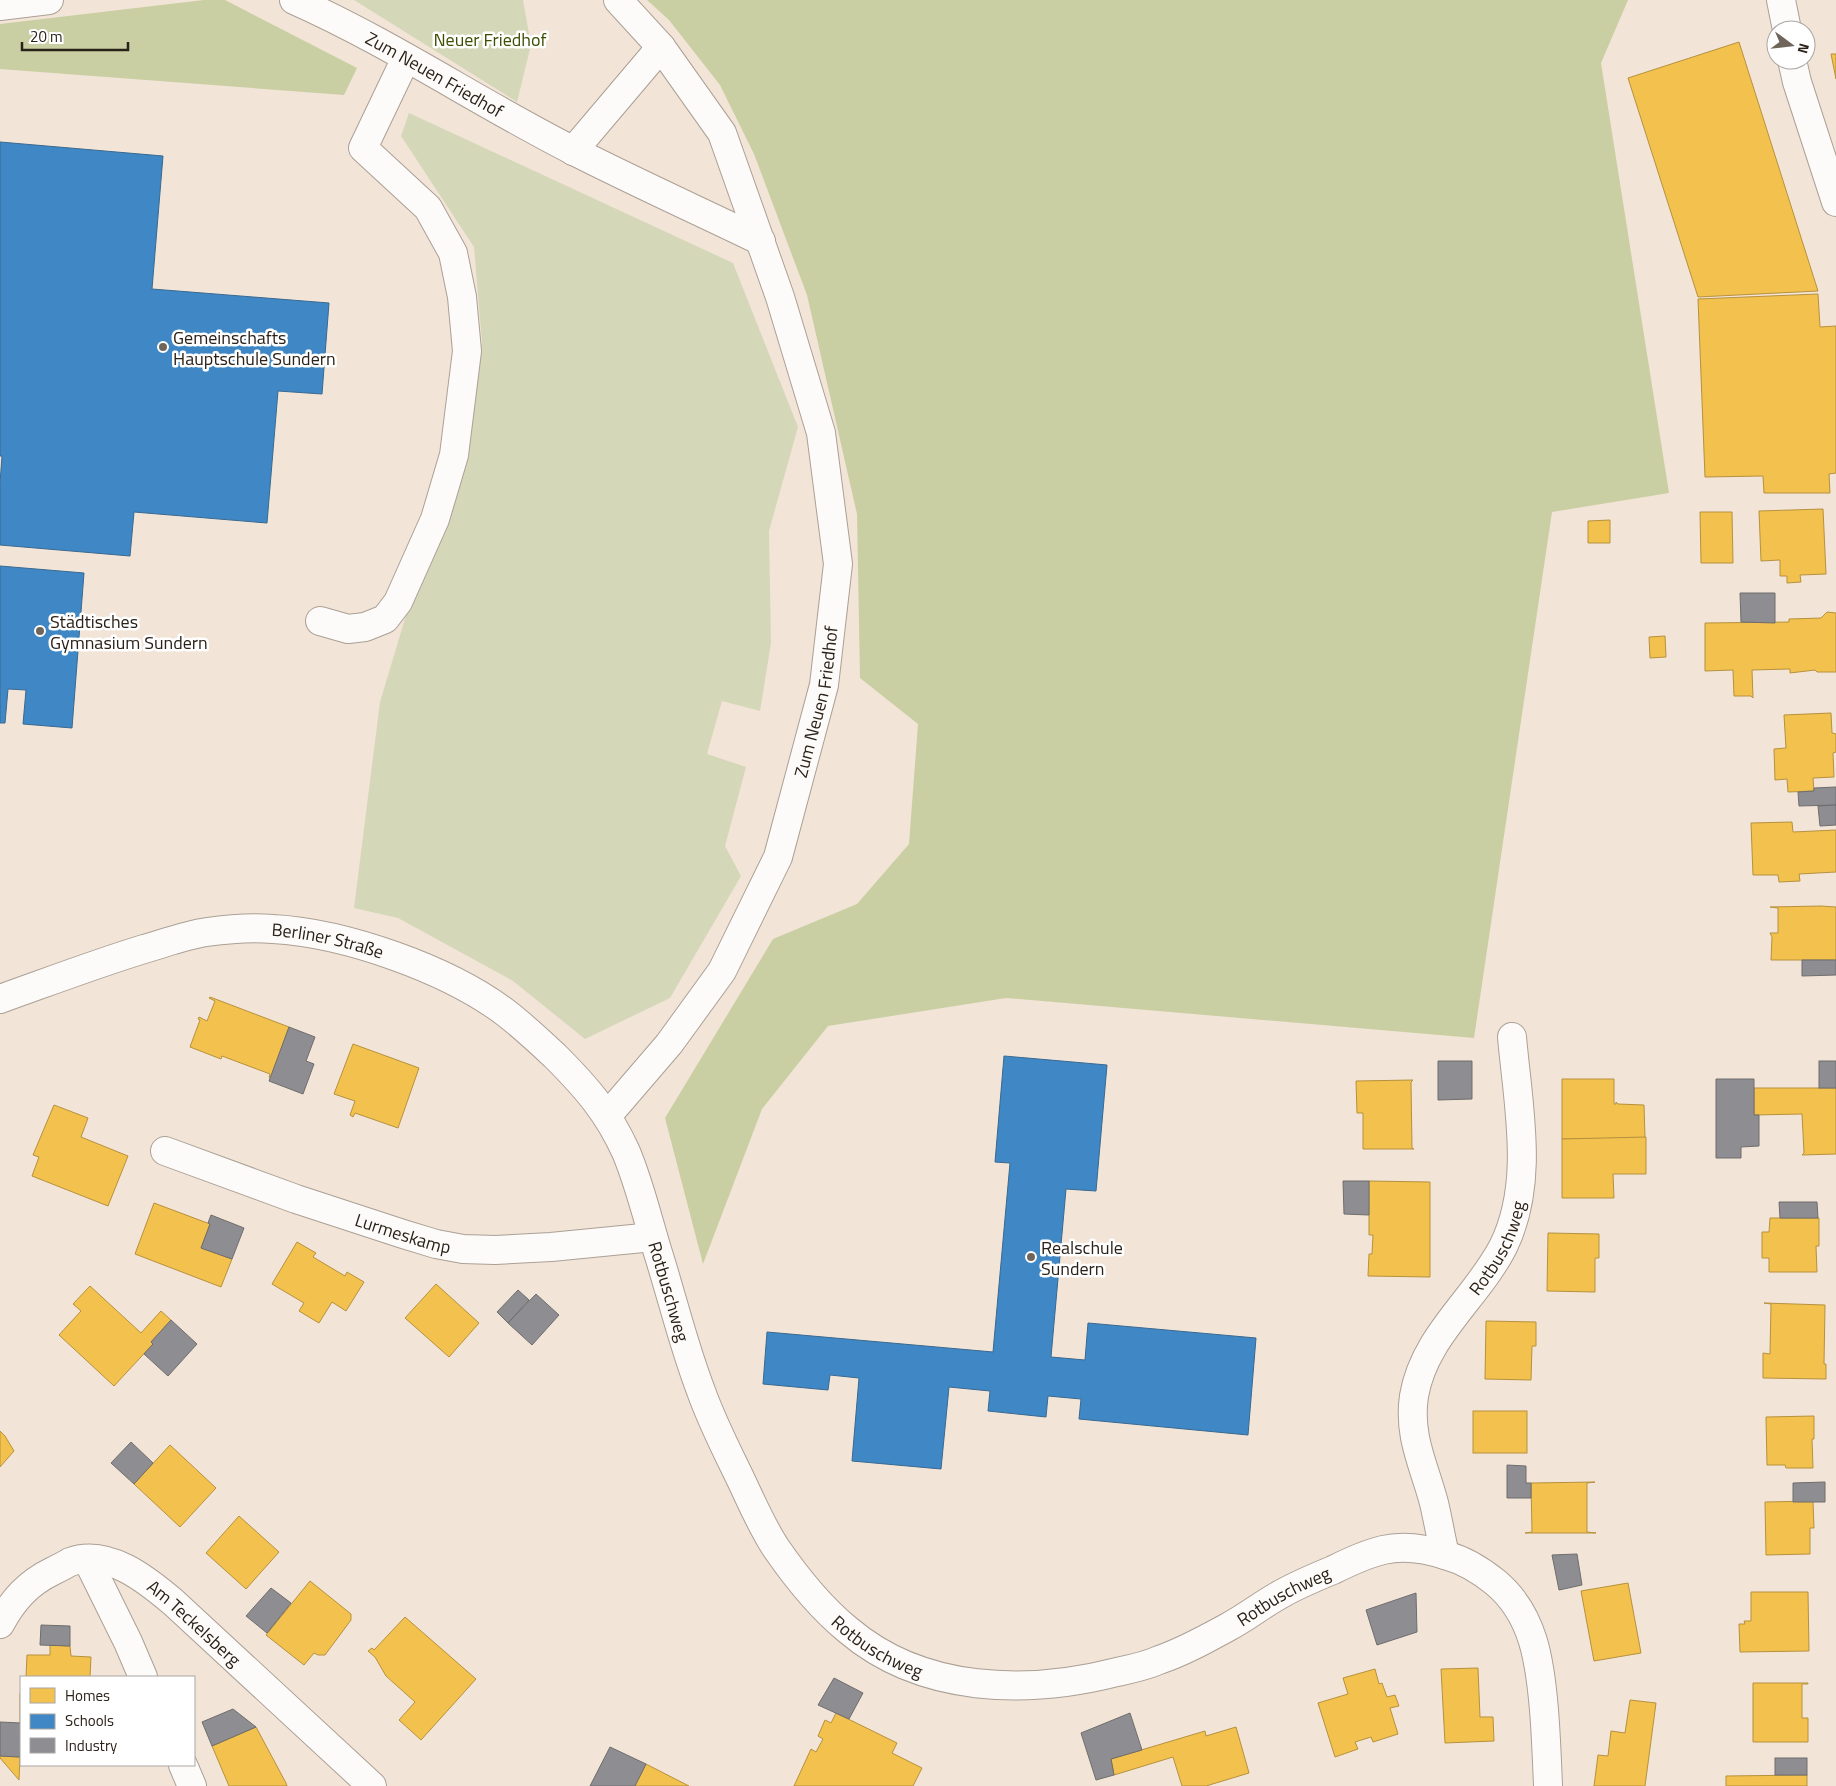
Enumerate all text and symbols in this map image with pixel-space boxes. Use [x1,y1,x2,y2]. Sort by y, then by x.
scale bar [22,20,129,52]
north arrow [1766,20,1816,70]
street label: Zum Neuen Friedhof [361,24,509,124]
text: 20 m [30,25,63,48]
park label: Neuer Friedhof [433,26,547,53]
text: N [1793,41,1815,56]
place label: Gemeinschafts Hauptschule Sundern [173,324,336,372]
marker: Gemeinschafts Hauptschule Sundern [157,341,169,353]
place label: Städtisches Gymnasium Sundern [50,608,208,656]
street label: Zum Neuen Friedhof [786,624,844,780]
marker: Städtisches Gymnasium Sundern [34,625,46,637]
street label: Berliner Straße [271,915,388,965]
street label: Rotbuschweg [1462,1198,1531,1301]
street label: Lurmeskamp [352,1206,453,1260]
place label: Realschule Sundern [1041,1234,1123,1282]
street label: Rotbuschweg [642,1238,697,1345]
marker: Realschule Sundern [1025,1251,1037,1263]
street label: Rotbuschweg [1231,1559,1334,1632]
street label: Am Teckelsberg [142,1573,247,1672]
street label: Rotbuschweg [826,1608,927,1684]
legend [20,1676,195,1766]
text: Homes [65,1684,110,1707]
text: Schools [65,1709,114,1732]
text: Industry [65,1734,117,1757]

